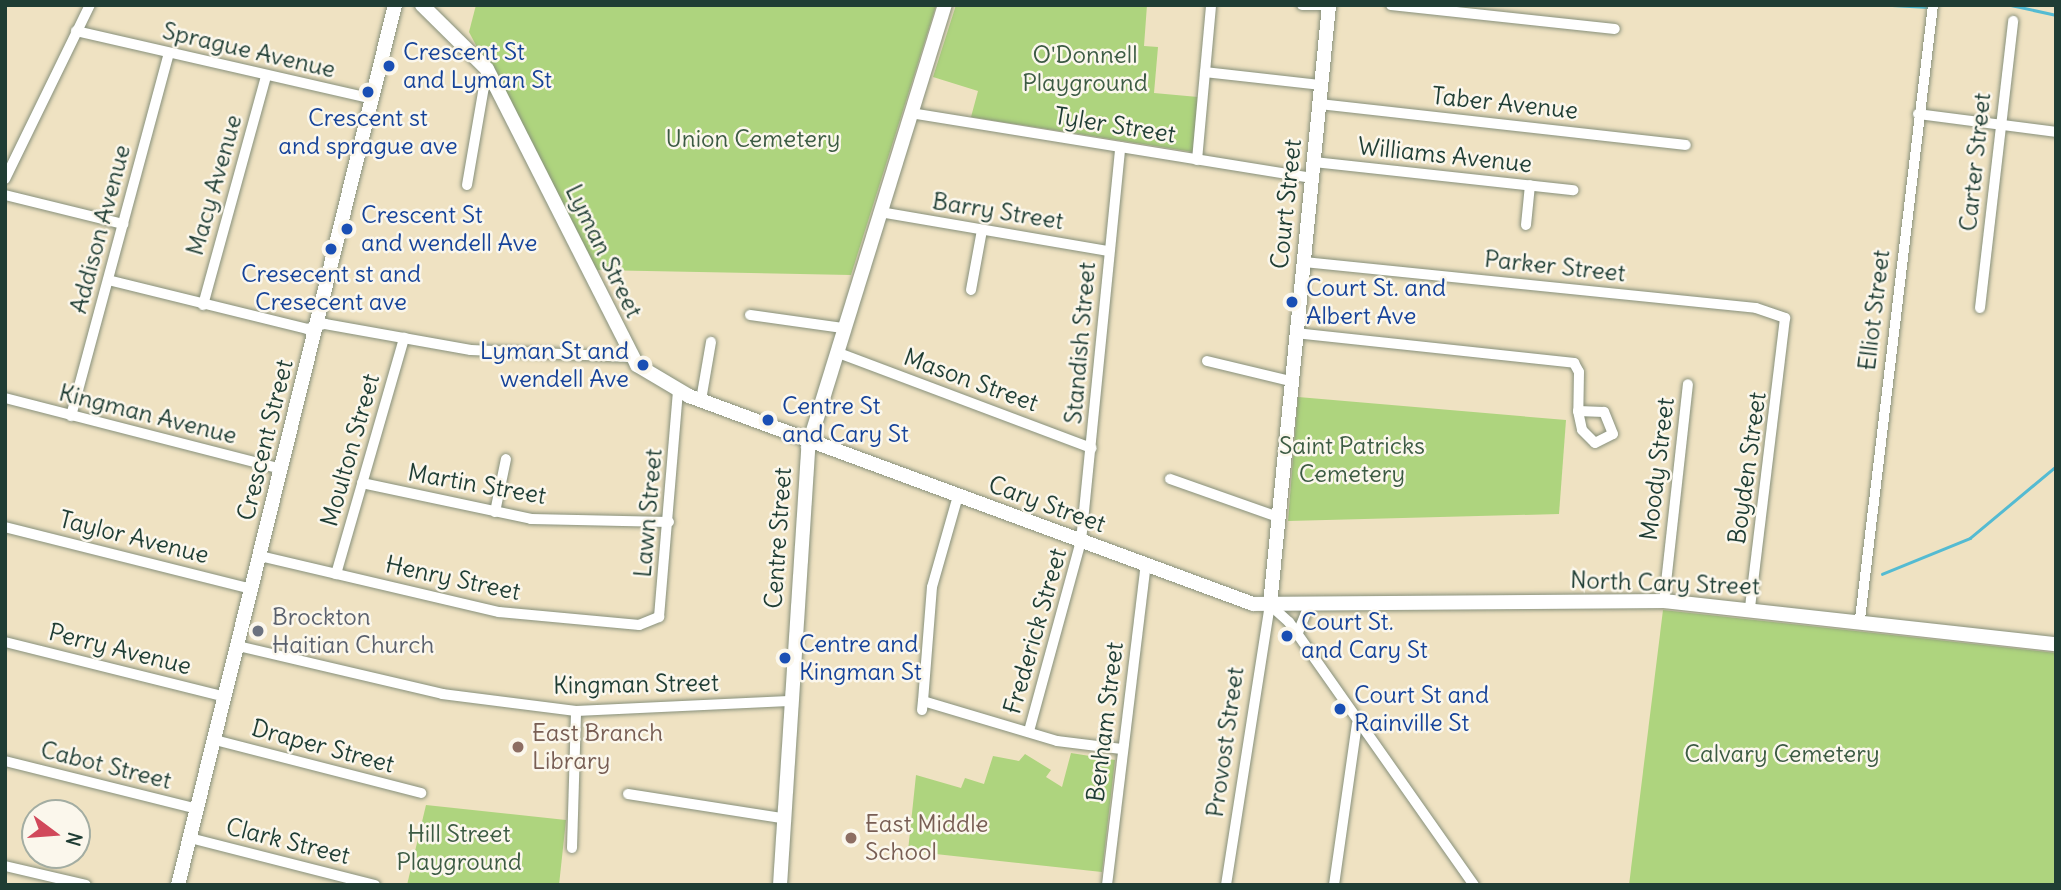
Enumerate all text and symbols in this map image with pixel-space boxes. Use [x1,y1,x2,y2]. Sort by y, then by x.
street label: Sprague Avenue [160,16,338,84]
place label: Crescent St and Lyman St [403,38,552,94]
park label: O'Donnell Playground [1022,41,1148,97]
marker: Crescent St and Lyman St [381,58,397,74]
street label: Taber Avenue [1430,81,1580,125]
marker: Crescent st and sprague ave [360,84,376,100]
street label: Carter Street [1953,91,1997,233]
street label: Tyler Street [1052,101,1178,149]
place label: Crescent st and sprague ave [278,104,458,160]
street label: Macy Avenue [180,111,248,259]
park label: Union Cemetery [666,125,840,153]
street label: Williams Avenue [1356,132,1534,178]
street label: Court Street [1265,138,1307,270]
street label: Addison Avenue [64,141,136,317]
street label: Lyman Street [559,180,649,322]
street label: Barry Street [930,186,1066,236]
place label: Crescent St and wendell Ave [361,201,537,257]
marker: Crescent St and wendell Ave [339,221,355,237]
marker: Cresecent st and Cresecent ave [323,241,339,257]
street label: Parker Street [1483,244,1627,288]
street label: Elliot Street [1852,248,1896,372]
place label: Cresecent st and Cresecent ave [241,260,421,316]
street label: Standish Street [1059,261,1101,425]
place label: Court St. and Albert Ave [1306,274,1446,330]
marker: Court St. and Albert Ave [1284,294,1300,310]
place label: Lyman St and wendell Ave [480,337,629,393]
street label: Mason Street [900,342,1042,418]
street label: Crescent Street [231,357,299,523]
marker: Lyman St and wendell Ave [635,357,651,373]
street label: Moulton Street [314,370,386,530]
street label: Kingman Avenue [56,378,240,450]
street label: Boyden Street [1722,390,1772,546]
place label: Centre St and Cary St [782,392,909,448]
street label: Moody Street [1634,396,1680,542]
marker: Centre St and Cary St [760,412,776,428]
park label: Saint Patricks Cemetery [1279,432,1425,488]
street label: Lawn Street [628,447,668,579]
street label: Martin Street [406,458,548,510]
street label: Centre Street [759,466,797,610]
street label: Cary Street [985,470,1109,538]
street label: Taylor Avenue [56,505,212,569]
street label: Frederick Street [998,545,1072,717]
street label: Henry Street [383,550,523,606]
street label: North Cary Street [1570,565,1760,601]
place label: Brockton Haitian Church [272,603,434,659]
place label: Court St. and Cary St [1301,608,1428,664]
street label: Perry Avenue [46,617,194,681]
marker: Brockton Haitian Church [250,623,266,639]
marker: Court St. and Cary St [1279,628,1295,644]
place label: Centre and Kingman St [799,630,922,686]
street label: Benham Street [1081,640,1129,804]
marker: Centre and Kingman St [777,650,793,666]
street label: Provost Street [1200,665,1250,819]
street label: Kingman Street [553,668,719,700]
place label: Court St and Rainville St [1354,681,1489,737]
marker: Court St and Rainville St [1332,701,1348,717]
street label: Draper Street [249,713,397,779]
place label: East Branch Library [532,719,663,775]
street label: Cabot Street [38,735,174,795]
marker: East Branch Library [510,739,526,755]
park label: Calvary Cemetery [1684,740,1880,768]
north arrow [21,799,91,869]
place label: East Middle School [865,810,988,866]
street label: Clark Street [223,812,353,870]
park label: Hill Street Playground [396,820,522,876]
text: N [61,830,88,849]
marker: East Middle School [843,830,859,846]

